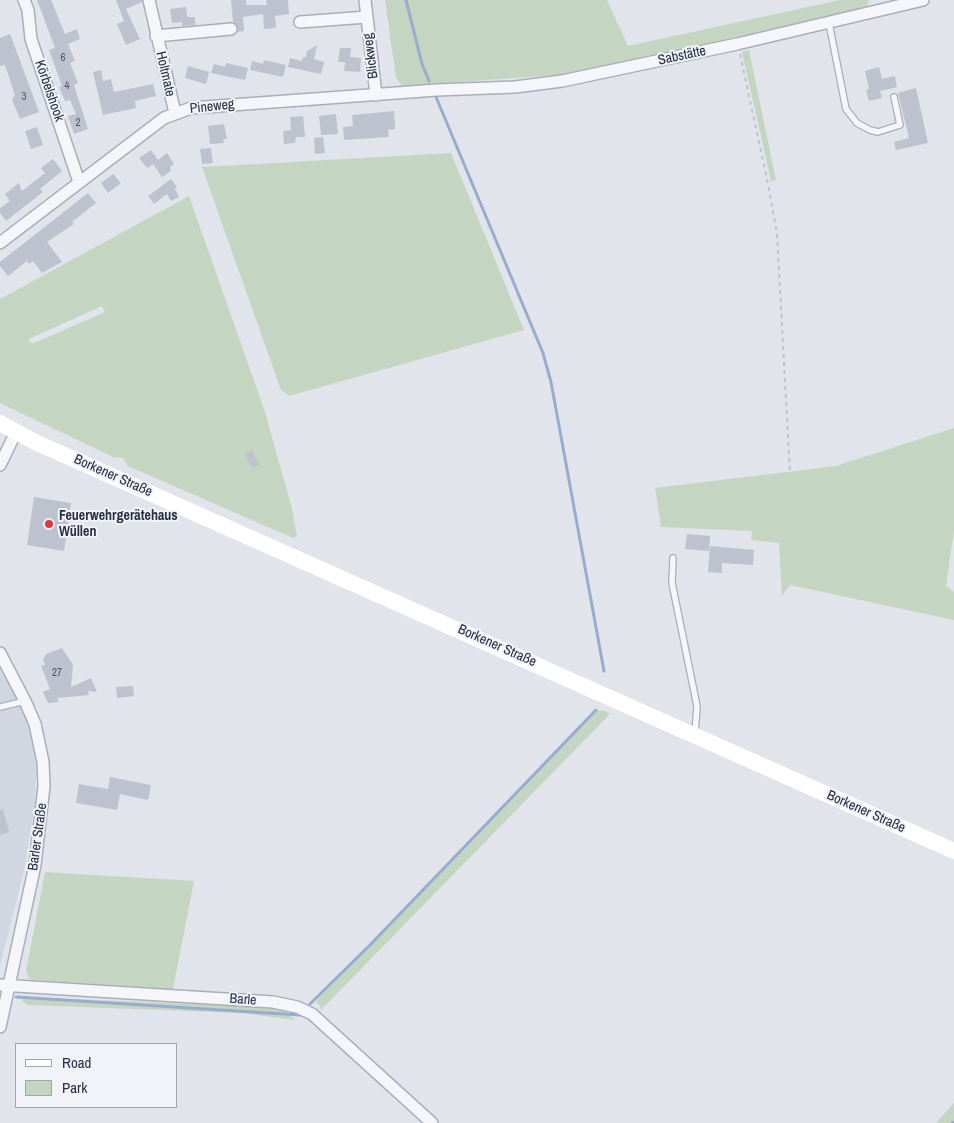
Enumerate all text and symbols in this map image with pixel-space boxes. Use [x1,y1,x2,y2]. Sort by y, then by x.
street label: Blickweg [360,32,382,80]
street label: Sabstätte [657,43,707,69]
street label: Holtmate [152,50,178,98]
house number: 6 [60,51,66,65]
street label: Körbelshook [31,58,67,124]
house number: 4 [64,79,70,93]
house number: 3 [21,90,27,104]
street label: Pineweg [189,96,235,118]
house number: 2 [75,116,81,130]
street label: Borkener Straße [71,451,155,501]
place label: Feuerwehrgerätehaus Wüllen [59,508,178,540]
marker: Feuerwehrgerätehaus Wüllen [43,518,55,530]
street label: Borkener Straße [455,621,539,671]
house number: 27 [52,666,62,680]
street label: Borkener Straße [824,787,908,837]
street label: Barler Straße [25,802,51,872]
street label: Barle [229,991,257,1009]
legend [15,1043,178,1108]
text: Road [62,1052,91,1073]
text: Park [62,1077,87,1098]

